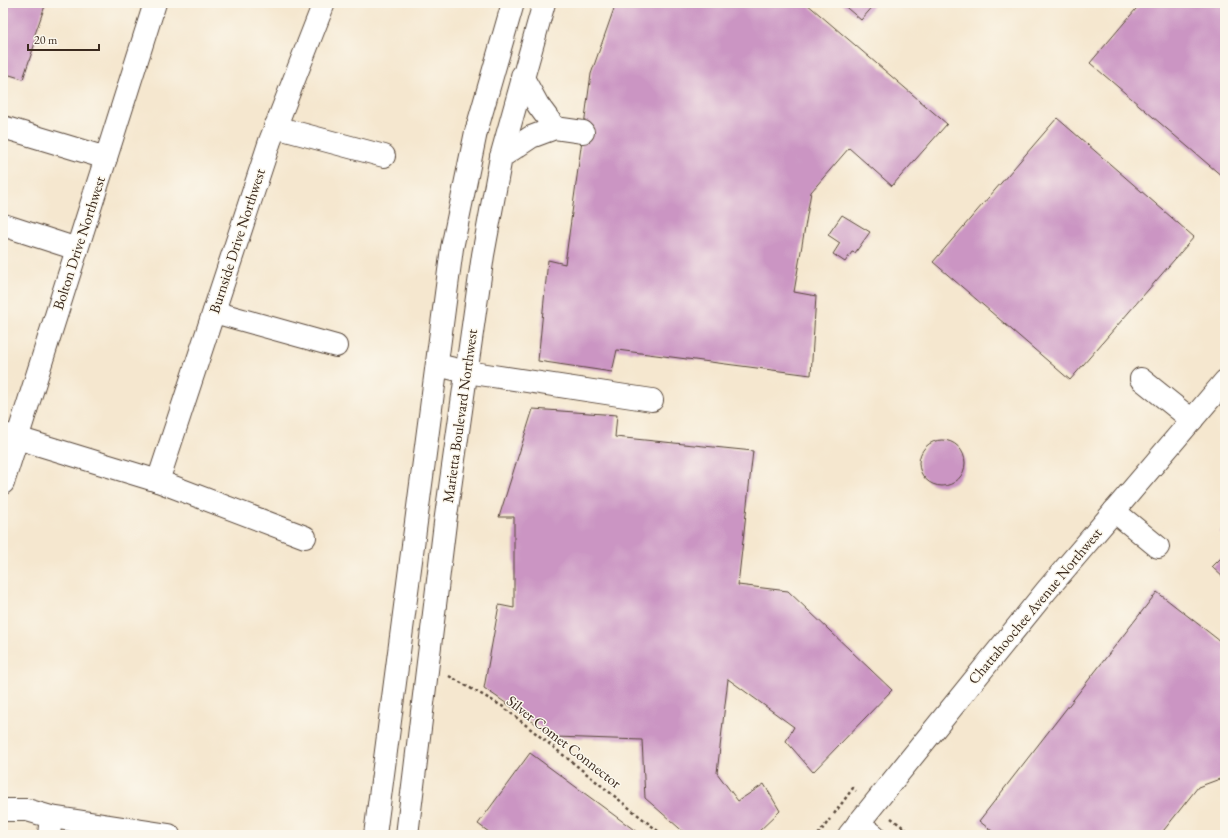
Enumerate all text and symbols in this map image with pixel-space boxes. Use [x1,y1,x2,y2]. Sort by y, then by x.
scale bar [28,26,99,52]
text: 20 m [34,32,58,48]
street label: Burnside Drive Northwest [204,166,269,316]
street label: Bolton Drive Northwest [48,173,109,312]
street label: Marietta Boulevard Northwest [438,328,481,504]
street label: Chattahoochee Avenue Northwest [964,523,1106,688]
street label: Silver Comet Connector [503,691,626,792]

